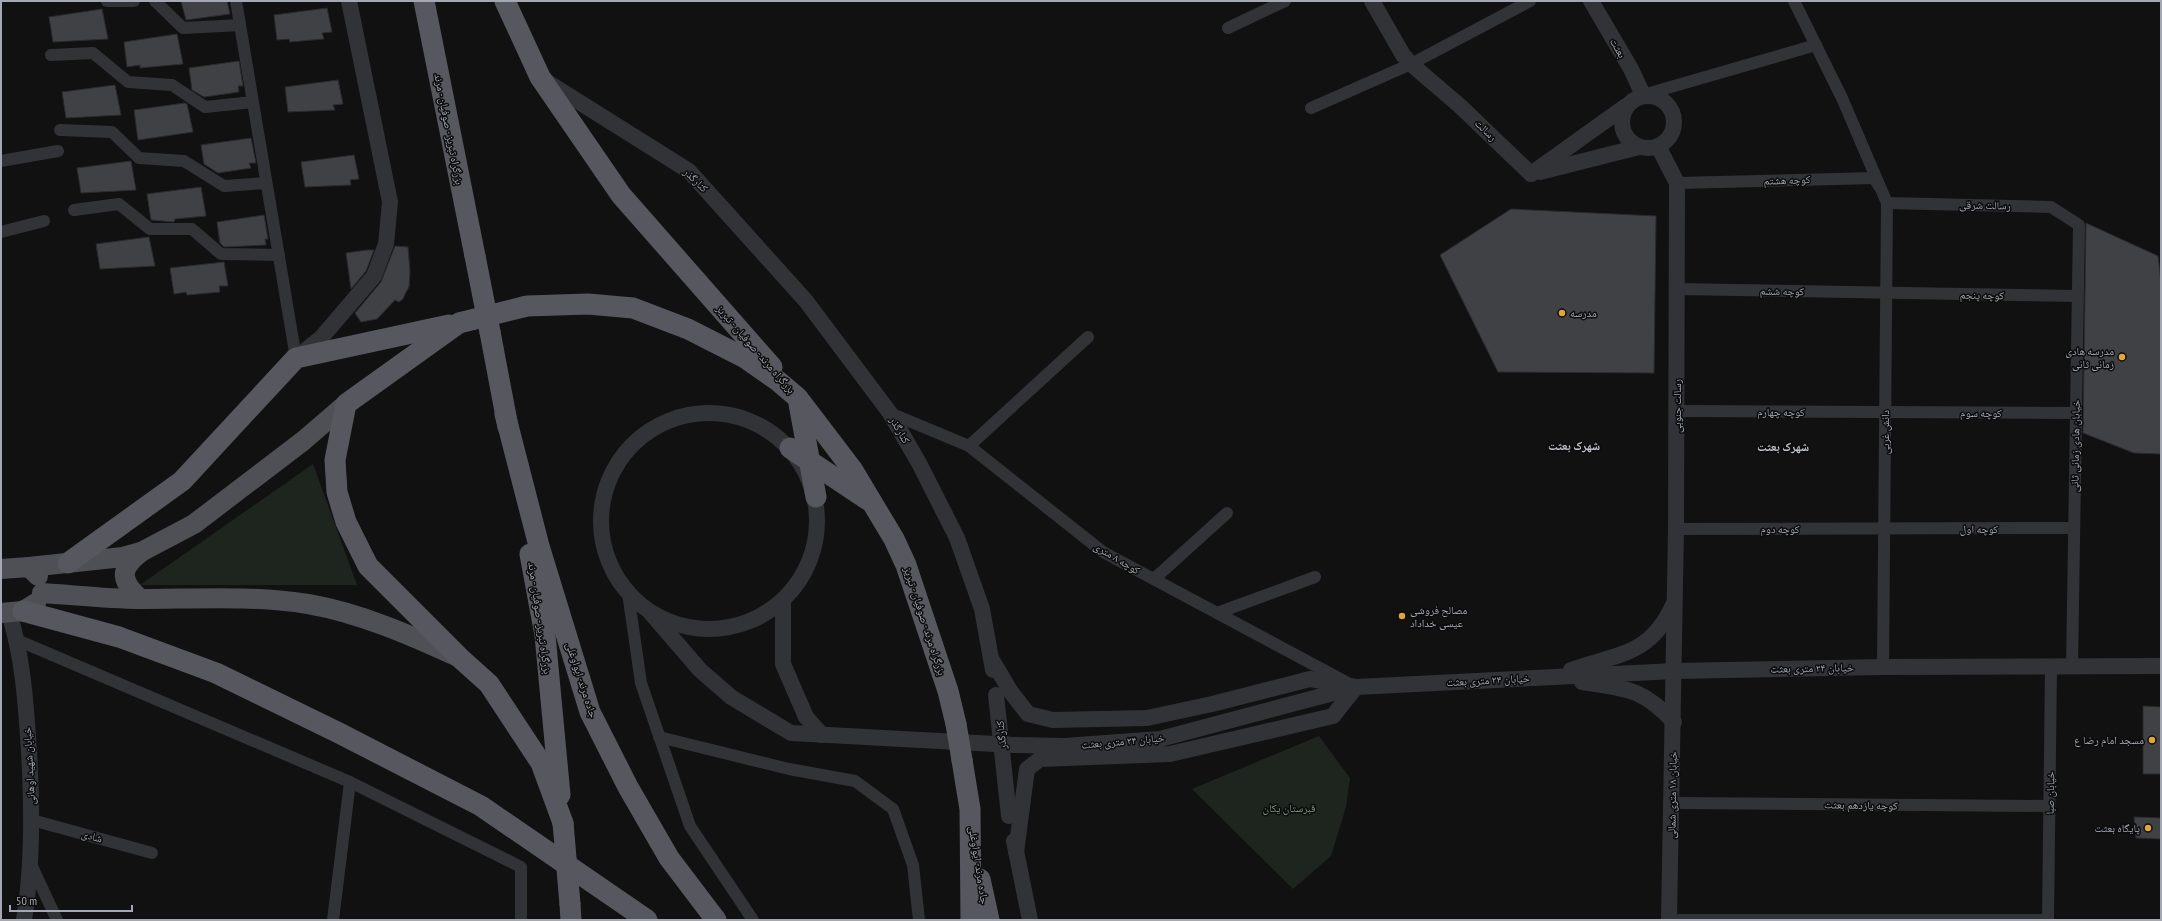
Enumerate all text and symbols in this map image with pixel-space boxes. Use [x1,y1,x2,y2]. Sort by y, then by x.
street label: بعثت [1607,36,1629,60]
street label: بزرگراه تبریز - صوفیان - مرند [431,72,467,186]
street label: رسالت [1472,116,1500,144]
street label: کنارگذر [680,164,712,195]
street label: کوچه هشتم [1763,172,1811,189]
street label: رسالت شرقی [1959,198,2011,212]
street label: کوچه ششم [1760,284,1805,299]
street label: کوچه پنجم [1960,288,2005,303]
street label: بزرگراه مرند - صوفیان - تبریز [713,301,798,396]
place label: مدرسه [1570,306,1597,320]
marker: مدرسه [1557,308,1567,318]
place label: مدرسه هادی زمانی ثانی [2065,344,2114,371]
marker: مدرسه هادی زمانی ثانی [2117,352,2127,362]
street label: رسالت جنوبی [1670,379,1684,433]
street label: خیابان هادی زمانی ثانی [2067,400,2083,492]
street label: کوچه چهارم [1757,405,1805,419]
street label: کوچه سوم [1960,406,2002,420]
street label: دانش غربی [1878,409,1892,454]
street label: کنارگذر [886,413,913,446]
district label: شهرک بعثت [1548,438,1600,453]
district label: شهرک بعثت [1757,439,1809,454]
street label: کوچه دوم [1760,522,1800,536]
street label: کوچه اول [1960,522,1999,536]
street label: کوچه ۸ متری [1091,539,1143,577]
street label: بزرگراه تبریز - صوفیان - مرند [525,561,555,675]
street label: بزرگراه مرند - صوفیان - تبریز [901,564,949,677]
place label: مصالح فروشی عیسی خداداد [1410,603,1467,630]
marker: مصالح فروشی عیسی خداداد [1397,611,1407,621]
street label: جاده مرند- ایواوغلی [563,640,601,720]
street label: خیابان ۲۴ متری بعثت [1770,660,1854,676]
street label: خیابان ۲۴ متری بعثت [1446,671,1530,689]
street label: کنارگذر [992,720,1010,751]
street label: خیابان شهید اوهانی [20,727,38,805]
street label: خیابان ۲۴ متری بعثت [1081,730,1165,752]
place label: مسجد امام رضا ع [2074,733,2144,747]
marker: مسجد امام رضا ع [2147,735,2157,745]
street label: خیابان ۱۸ متری شمالی [1664,751,1680,839]
street label: خیابان صبا [2043,771,2057,815]
street label: کوچه یازدهم بعثت [1824,797,1898,814]
park label: قبرستان یکان [1262,801,1316,815]
place label: پایگاه بعثت [2094,821,2140,835]
marker: پایگاه بعثت [2143,823,2153,833]
street label: جاده مرند- ایواوغلی [966,825,992,905]
street label: شادی [80,826,104,846]
scale bar [10,887,132,913]
text: 50 m [16,893,37,908]

